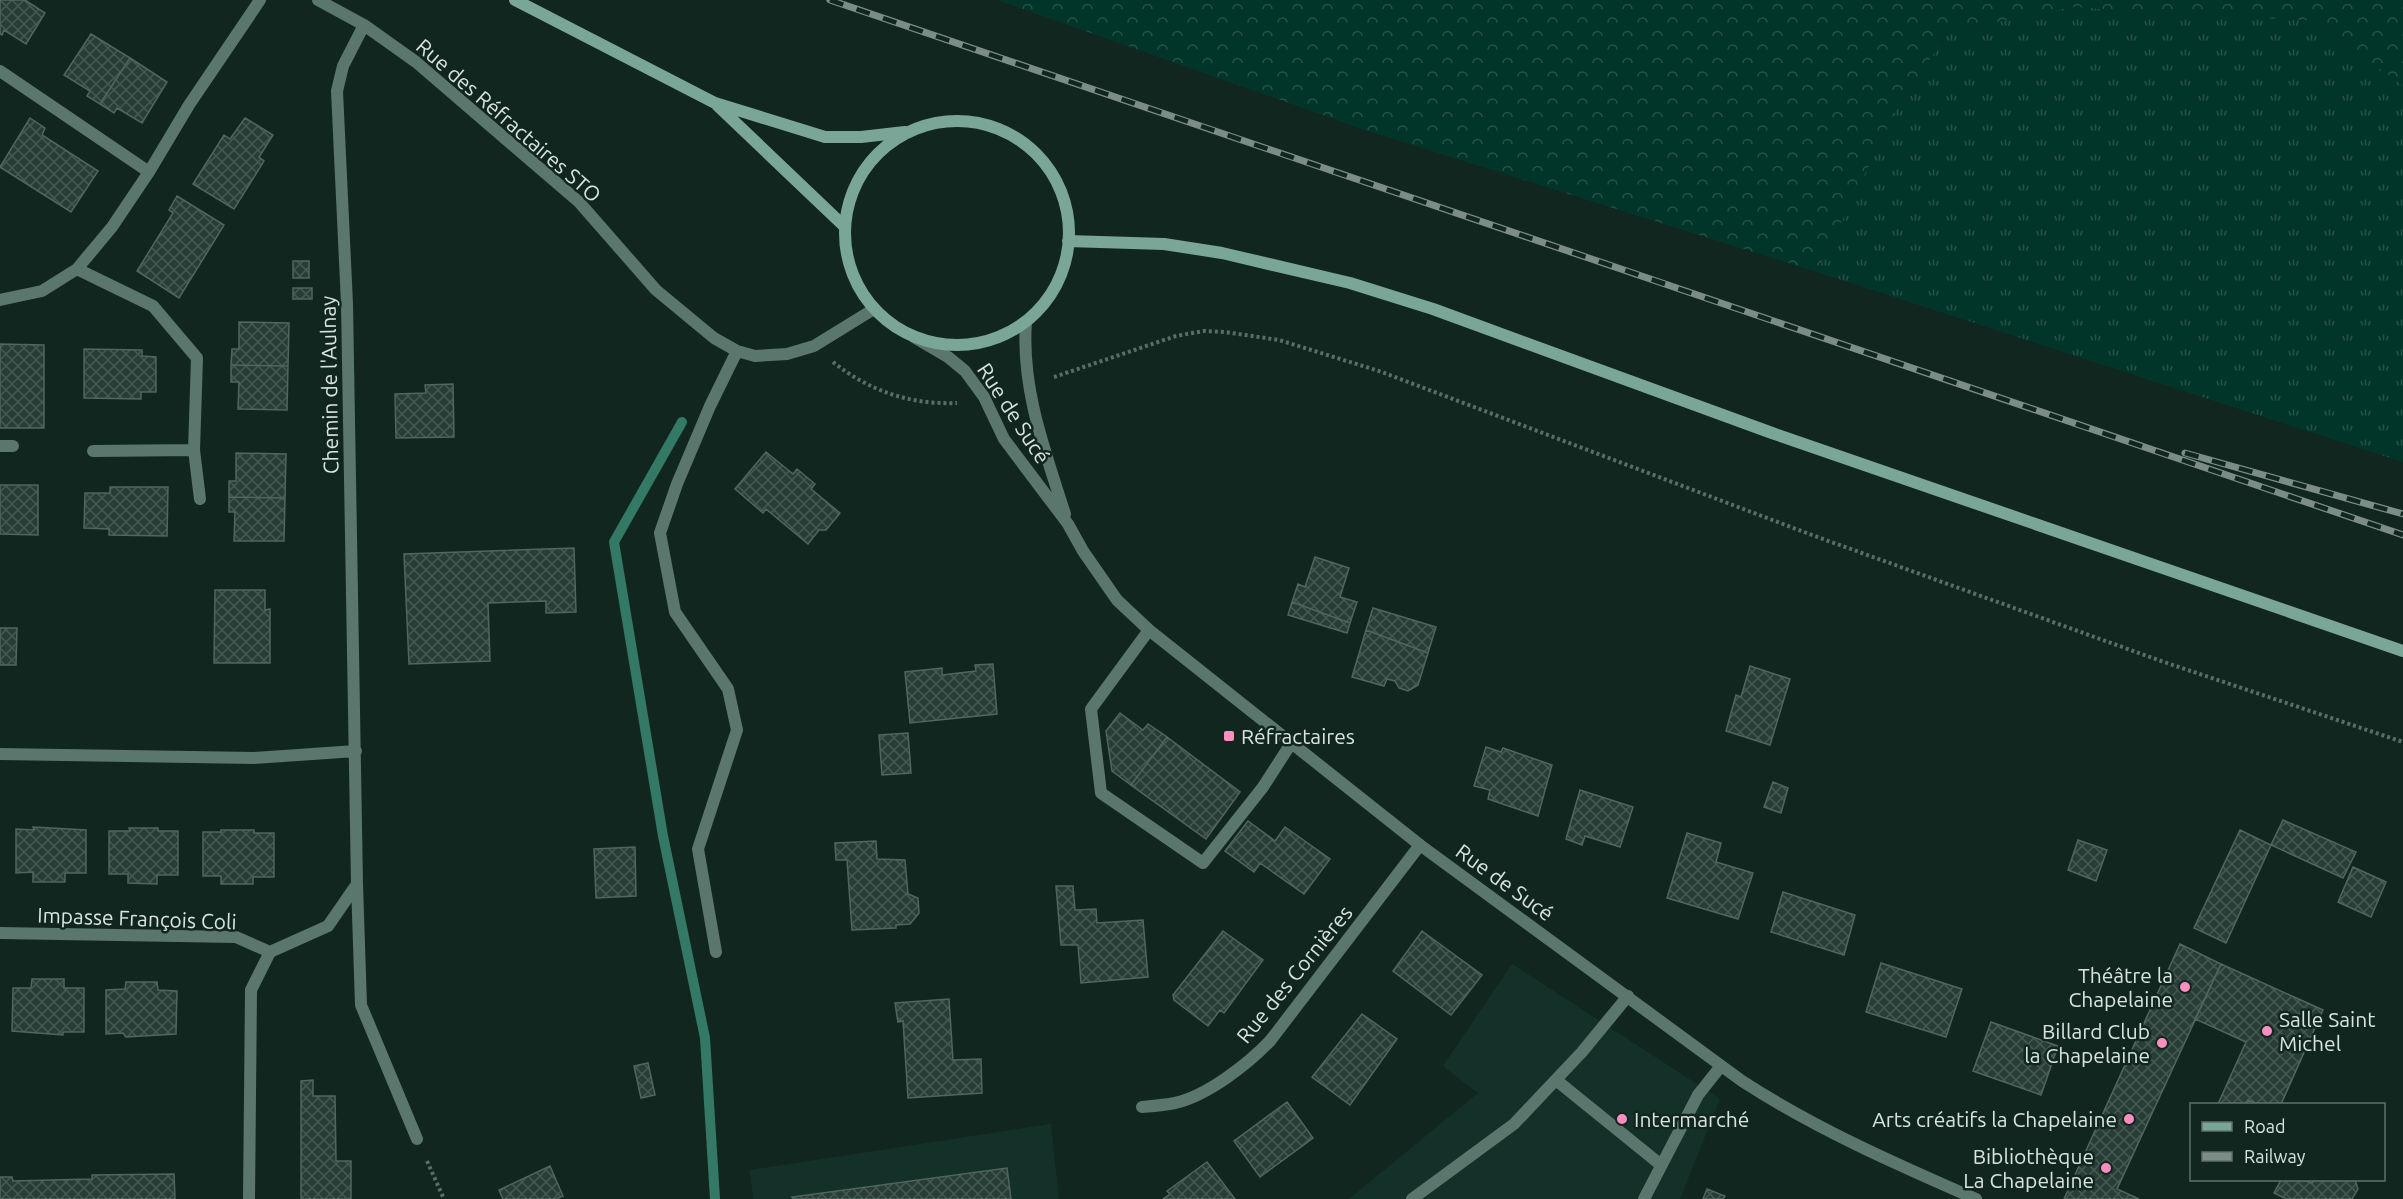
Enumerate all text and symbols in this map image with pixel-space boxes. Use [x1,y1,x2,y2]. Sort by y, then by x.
street label: Rue des Réfractaires STO [412,33,606,207]
street label: Chemin de l'Aulnay [315,296,343,474]
street label: Rue de Sucé [973,358,1055,468]
place label: Réfractaires [1241,724,1355,748]
marker: Réfractaires [1222,729,1236,743]
street label: Rue de Sucé [1452,839,1558,925]
street label: Rue des Cornières [1231,901,1357,1047]
street label: Impasse François Coli [37,903,237,933]
place label: Théâtre la Chapelaine [2068,963,2173,1011]
marker: Théâtre la Chapelaine [2178,980,2192,994]
place label: Salle Saint Michel [2279,1007,2375,1055]
place label: Billard Club la Chapelaine [2024,1019,2150,1067]
marker: Salle Saint Michel [2260,1024,2274,1038]
marker: Billard Club la Chapelaine [2155,1036,2169,1050]
legend [2190,1103,2385,1181]
place label: Intermarché [1634,1107,1749,1131]
place label: Arts créatifs la Chapelaine [1872,1107,2117,1131]
marker: Intermarché [1615,1112,1629,1126]
marker: Arts créatifs la Chapelaine [2122,1112,2136,1126]
text: Road [2244,1116,2286,1136]
place label: Bibliothèque La Chapelaine [1963,1144,2094,1192]
text: Railway [2244,1146,2306,1166]
marker: Bibliothèque La Chapelaine [2099,1161,2113,1175]

